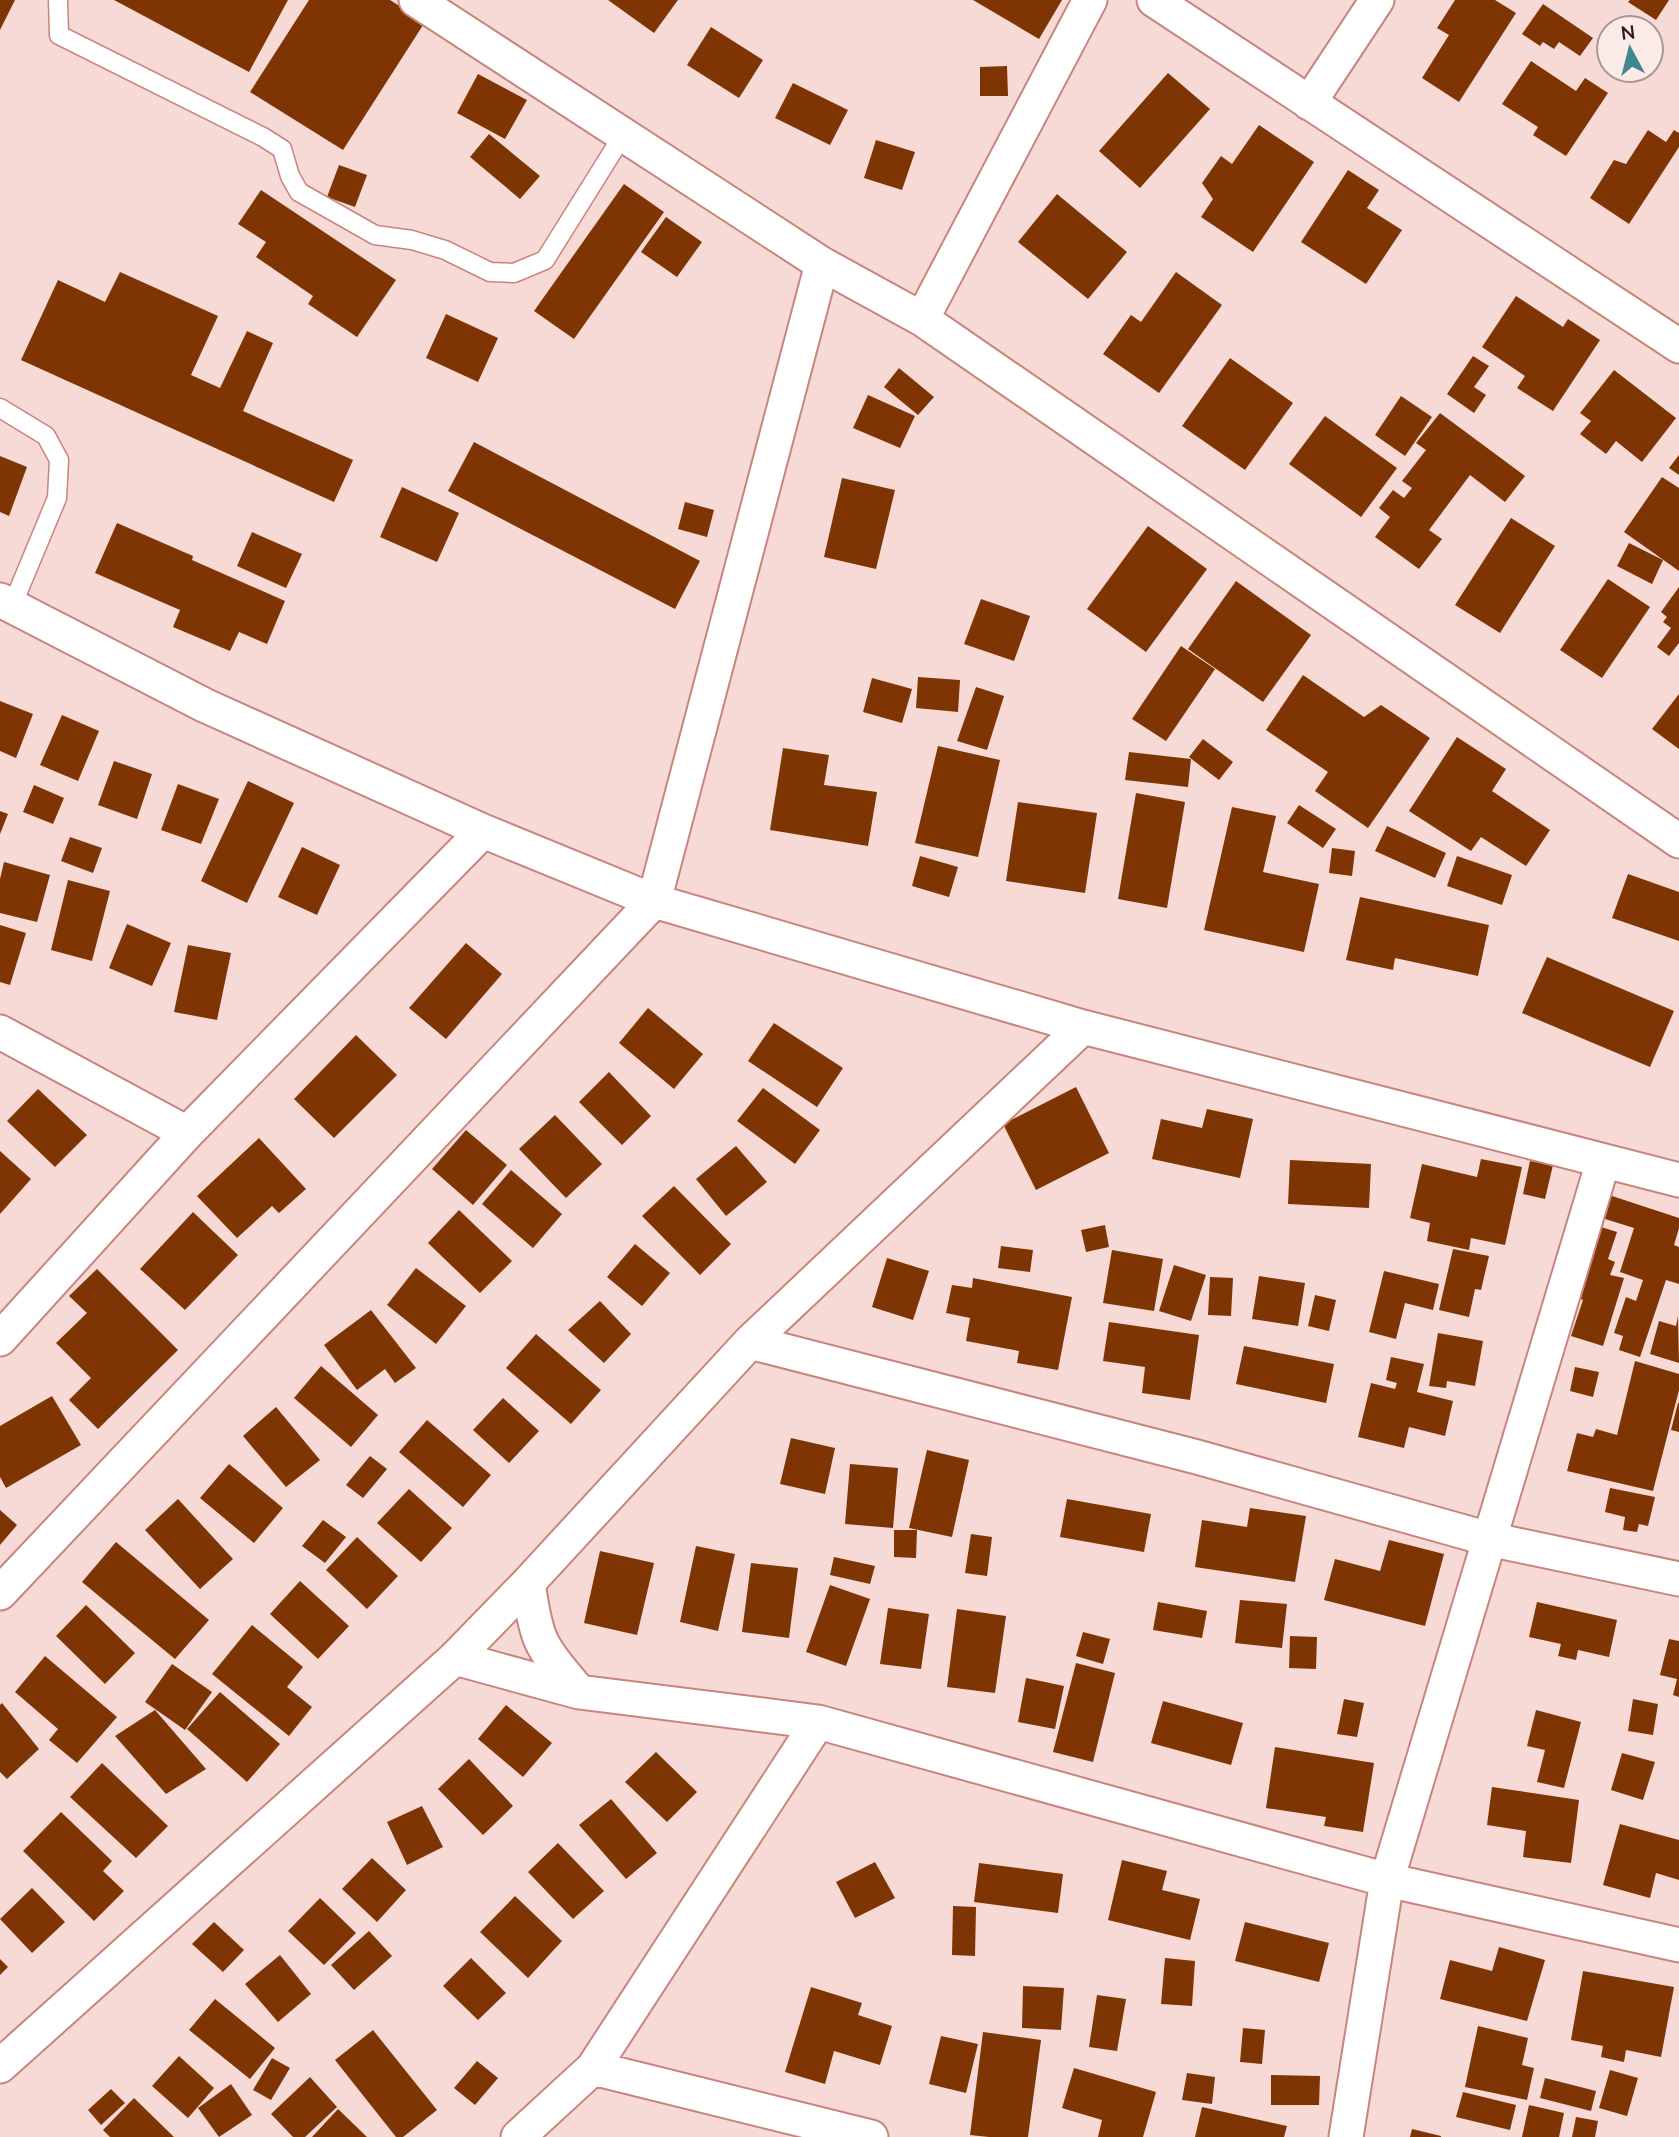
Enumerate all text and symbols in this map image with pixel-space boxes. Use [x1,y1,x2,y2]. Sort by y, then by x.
north arrow [1595,14,1665,84]
text: N [1619,19,1637,47]

